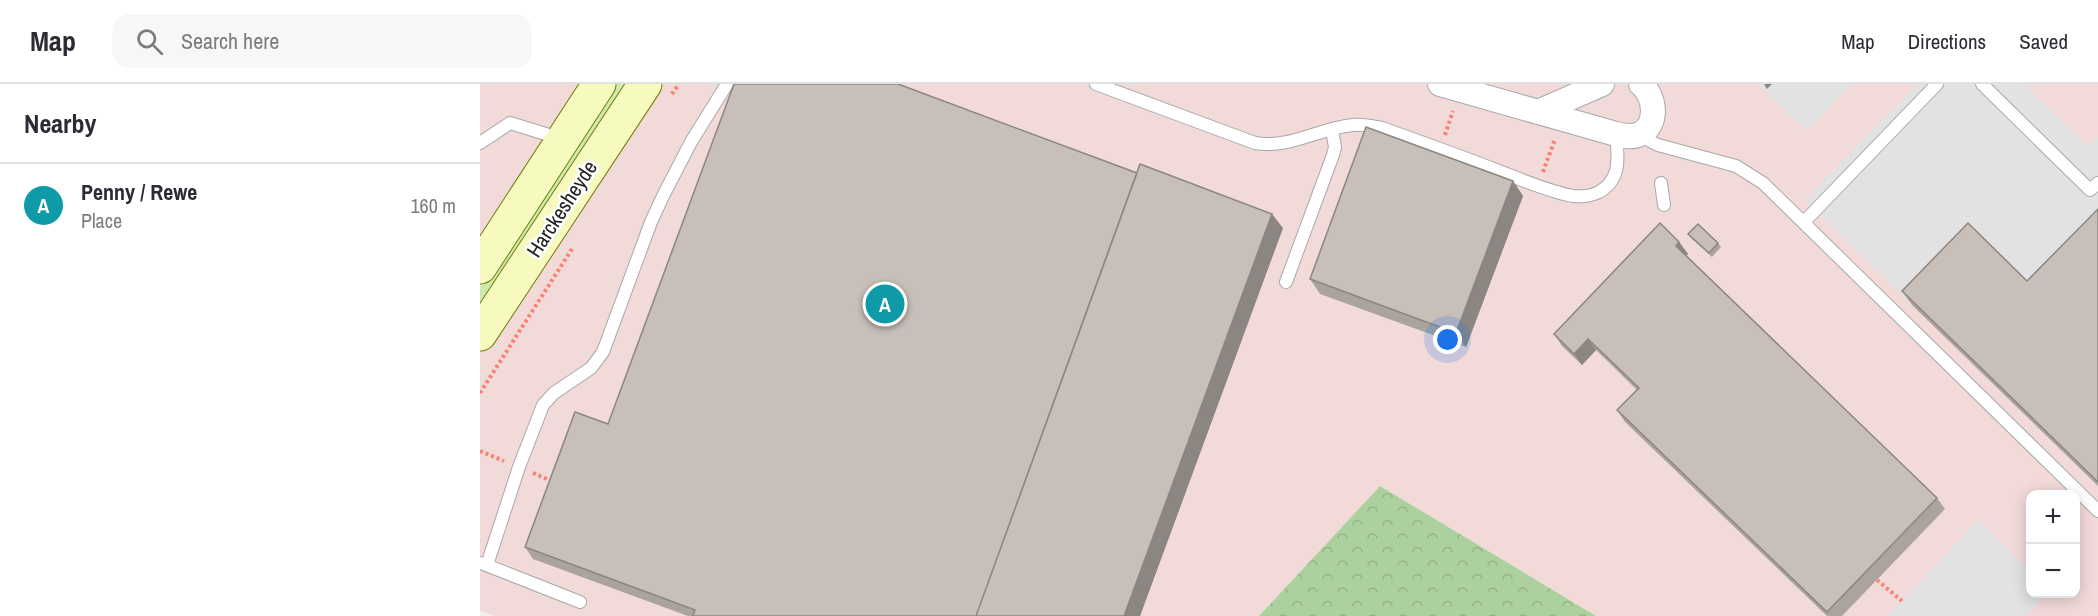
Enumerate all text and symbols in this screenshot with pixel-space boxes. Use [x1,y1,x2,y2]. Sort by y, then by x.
search box [112,14,532,68]
text: Map [30,22,76,60]
icon: search [133,25,166,58]
text: Search here [181,26,279,56]
text: Map [1841,27,1875,56]
text: Directions [1908,27,1986,56]
text: Saved [2019,27,2068,56]
text: Nearby [24,106,96,141]
street label: Harckesheyde [519,155,604,263]
text: Penny / Rewe [81,177,197,207]
text: A [38,192,49,219]
text: 160 m [410,192,456,219]
text: Place [81,207,122,234]
pin: A [866,282,904,326]
your location [1433,325,1462,354]
map controls [2026,490,2080,598]
button: + [2026,490,2080,544]
button: − [2026,544,2080,598]

